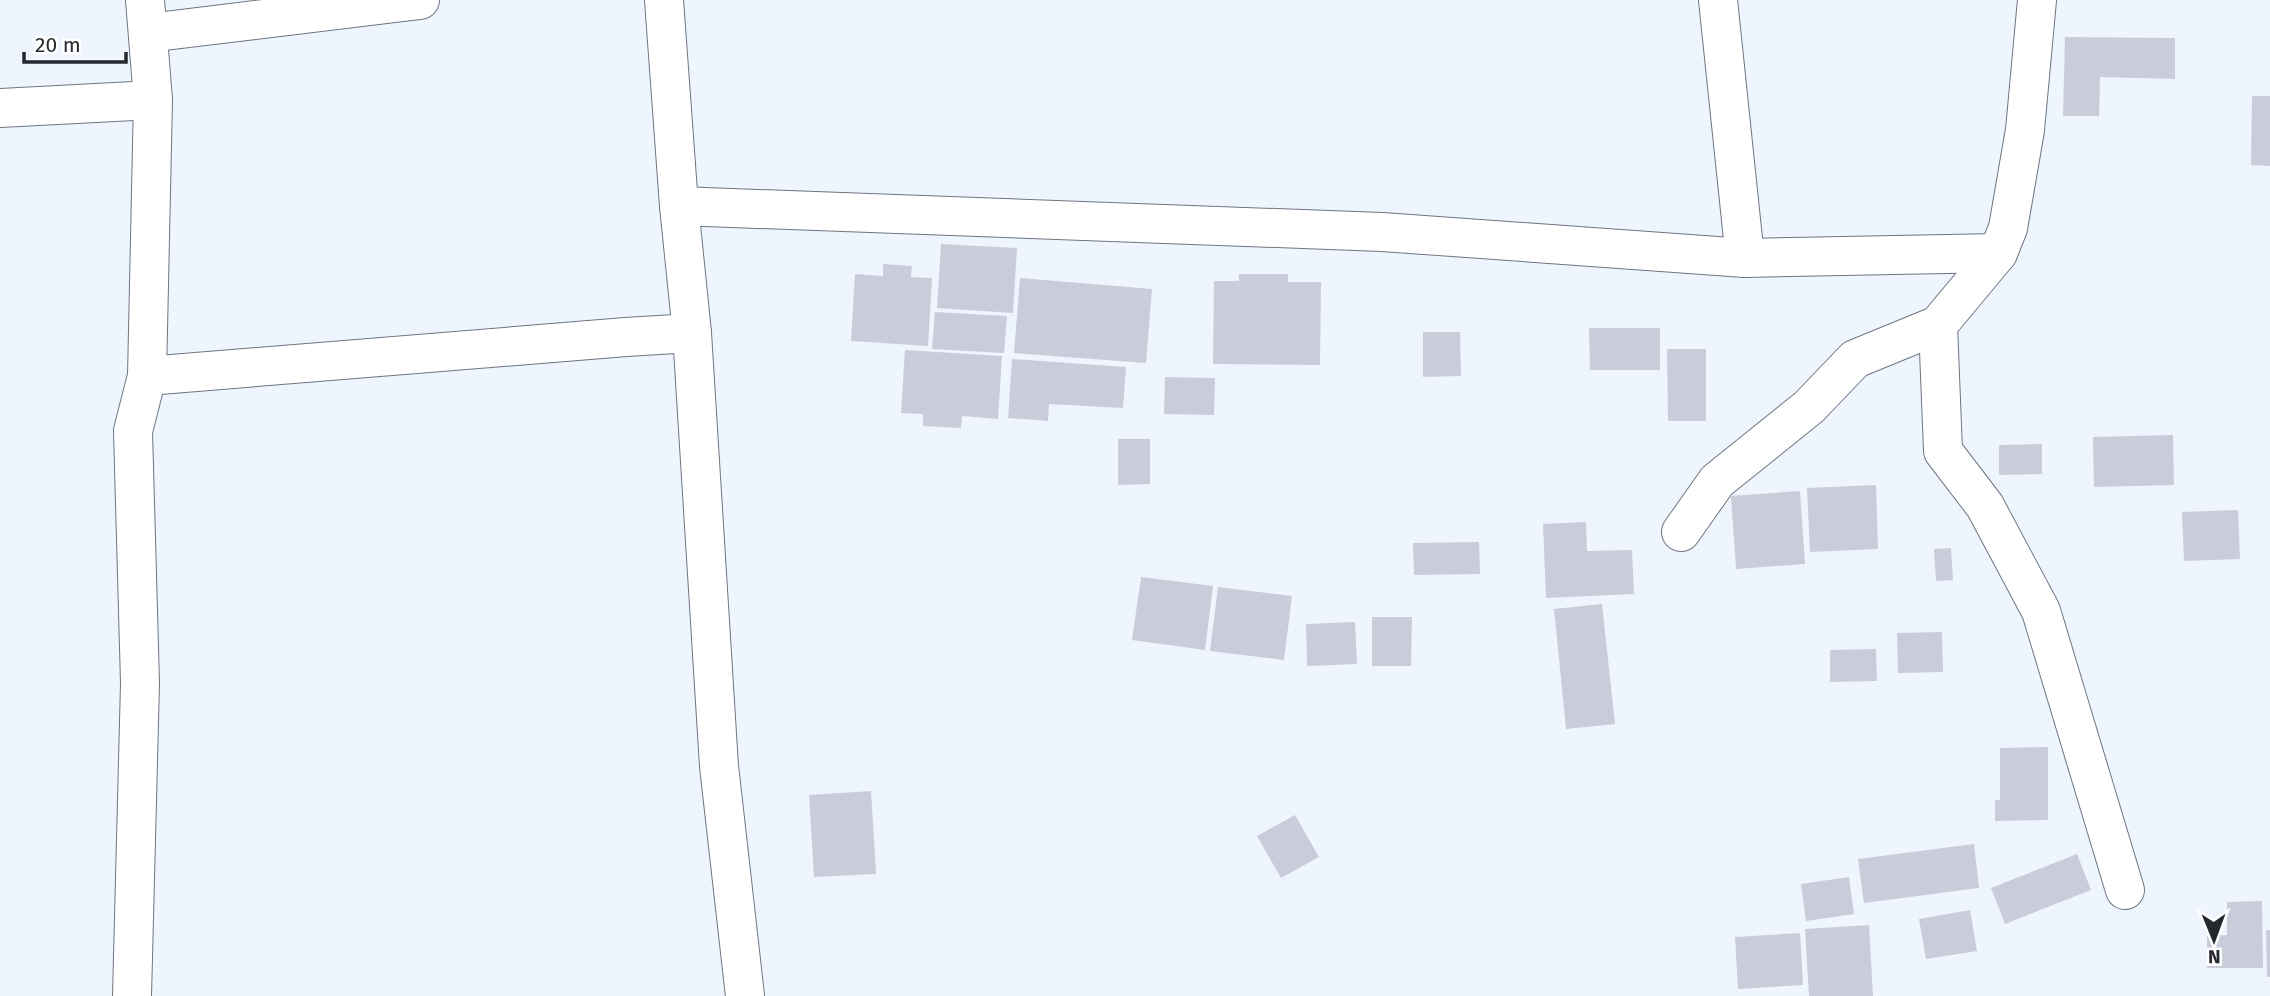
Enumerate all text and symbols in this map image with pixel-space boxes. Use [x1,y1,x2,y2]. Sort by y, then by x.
scale bar [24,21,126,65]
text: 20 m [35,32,81,58]
north arrow [2179,905,2249,975]
text: N [2208,945,2221,968]

